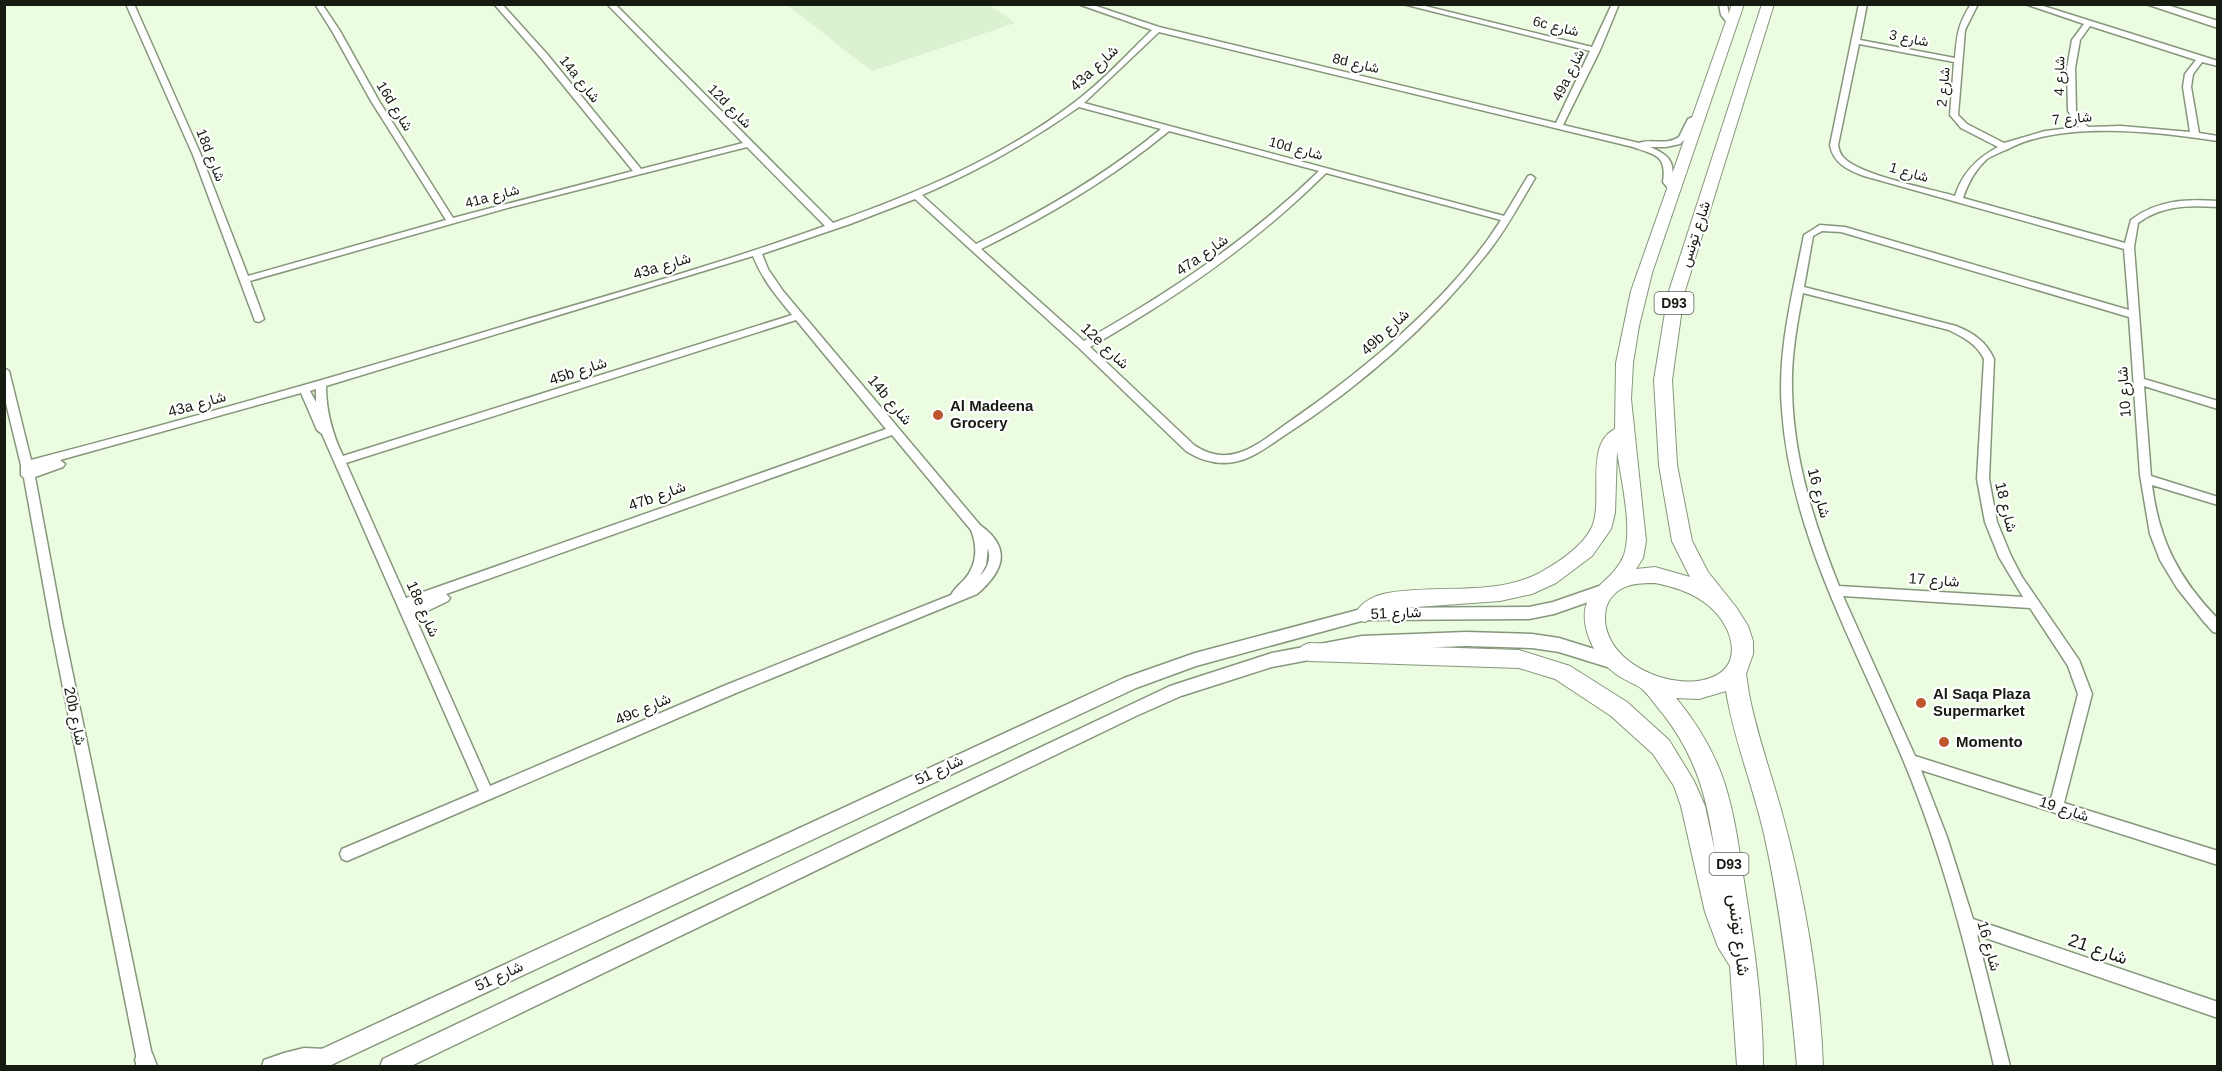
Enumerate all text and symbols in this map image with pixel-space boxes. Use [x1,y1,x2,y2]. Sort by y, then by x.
street label: 6c شارع [1531,13,1581,42]
street label: شارع 3 [1887,26,1930,53]
street label: 43a شارع [1066,41,1123,96]
street label: 49a شارع [1549,47,1590,105]
street label: 8d شارع [1330,50,1381,79]
street label: 14a شارع [554,52,604,107]
street label: شارع 4 [2051,56,2070,96]
street label: شارع 2 [1933,66,1956,108]
street label: 16d شارع [371,78,416,135]
street label: 12d شارع [703,81,755,133]
street label: شارع 7 [2051,108,2093,131]
street label: 18d شارع [190,126,229,185]
street label: 10d شارع [1266,133,1325,166]
street label: شارع 1 [1887,159,1930,188]
street label: 41a شارع [463,181,522,214]
street label: شارع تونس [1676,199,1716,270]
street label: 47a شارع [1173,231,1233,281]
street label: 43a شارع [631,249,694,285]
road number: D93 [1654,292,1694,314]
street label: 49b شارع [1357,305,1414,360]
street label: 12e شارع [1076,319,1133,374]
street label: 45b شارع [547,353,610,391]
street label: شارع 10 [2113,366,2137,418]
street label: 14b شارع [862,371,916,430]
street label: 43a شارع [166,387,229,423]
place label: Al Madeena Grocery [950,397,1034,431]
marker: Al Madeena Grocery [931,408,945,422]
street label: شارع 16 [1802,466,1834,521]
street label: 47b شارع [626,477,689,516]
street label: شارع 18 [1989,480,2021,535]
street label: شارع 17 [1908,569,1960,593]
street label: 18e شارع [401,578,443,641]
street label: شارع 51 [1370,603,1422,625]
street label: 20b شارع [58,685,90,747]
place label: Al Saqa Plaza Supermarket [1933,685,2031,719]
street label: 49c شارع [613,689,674,731]
marker: Al Saqa Plaza Supermarket [1914,696,1928,710]
place label: Momento [1956,733,2023,750]
marker: Momento [1937,735,1951,749]
street label: شارع 51 [912,751,967,791]
street label: شارع 19 [2036,793,2091,827]
road number: D93 [1710,853,1748,875]
street label: شارع تونس [1722,893,1754,977]
street label: شارع 16 [1971,919,2005,974]
street label: شارع 21 [2065,930,2130,970]
street label: شارع 51 [472,957,527,997]

